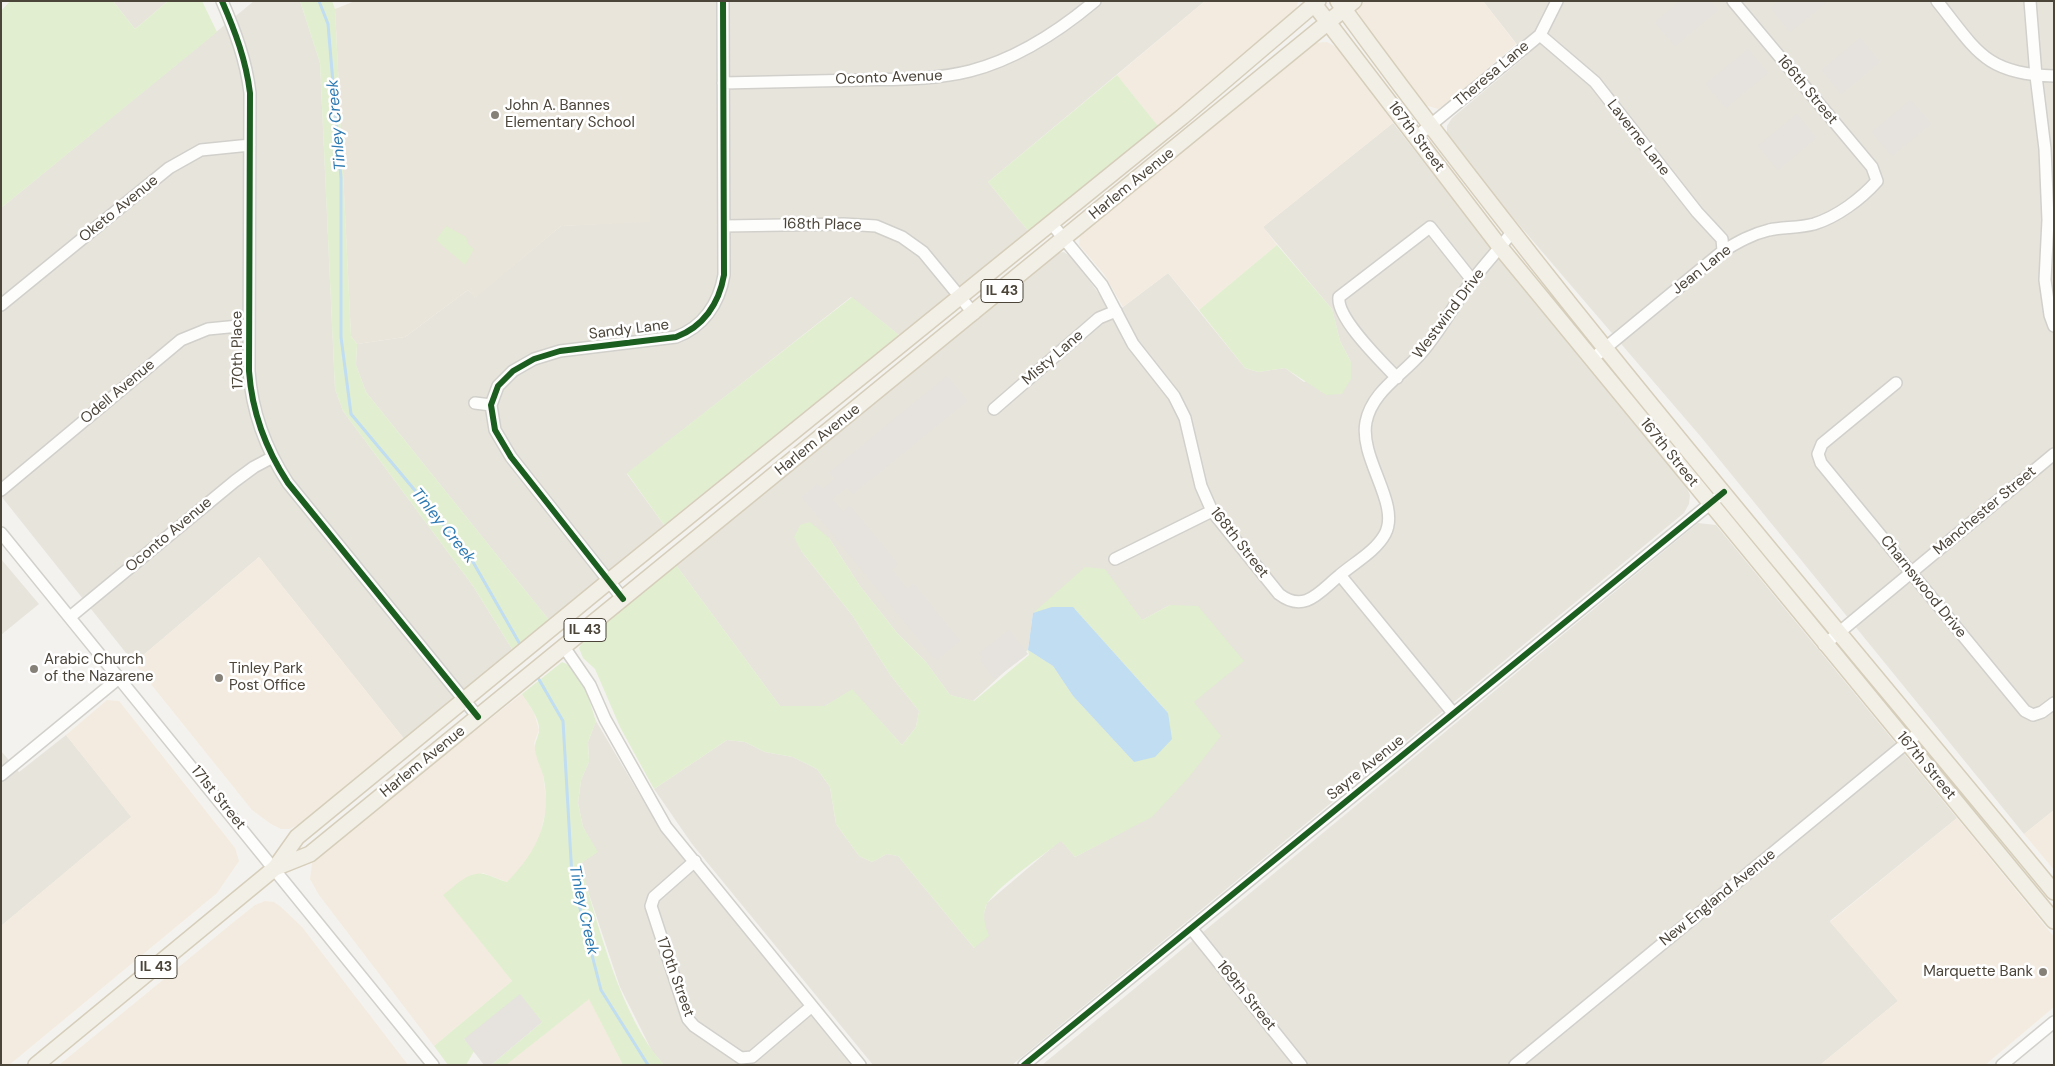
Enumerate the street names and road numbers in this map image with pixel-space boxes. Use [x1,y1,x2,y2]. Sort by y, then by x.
street label: Theresa Lane [1451,37,1533,111]
street label: 166th Street [1773,52,1841,128]
street label: Oconto Avenue [835,67,943,89]
street label: Laverne Lane [1603,96,1673,180]
street label: 167th Street [1384,99,1448,175]
street label: Harlem Avenue [1086,144,1178,224]
street label: Oketo Avenue [76,172,162,246]
street label: 168th Place [782,215,862,235]
street label: Jean Lane [1669,241,1735,299]
street label: Westwind Drive [1409,265,1489,363]
road number: IL 43 [981,280,1023,302]
street label: 170th Place [228,311,248,389]
street label: Sandy Lane [588,316,670,344]
street label: Misty Lane [1019,327,1087,389]
street label: Odell Avenue [77,356,159,428]
street label: Harlem Avenue [772,400,864,480]
street label: 167th Street [1636,415,1702,491]
street label: Manchester Street [1930,463,2040,559]
street label: Oconto Avenue [122,494,216,576]
street label: 168th Street [1206,504,1272,582]
street label: Charnswood Drive [1876,532,1970,642]
road number: IL 43 [564,618,606,642]
street label: Harlem Avenue [377,722,469,802]
street label: 167th Street [1893,729,1959,803]
street label: Sayre Avenue [1324,732,1408,804]
street label: 171st Street [187,762,249,834]
street label: New England Avenue [1656,846,1780,950]
street label: 170th Street [652,935,698,1019]
road number: IL 43 [135,956,177,979]
street label: 169th Street [1213,958,1279,1034]

